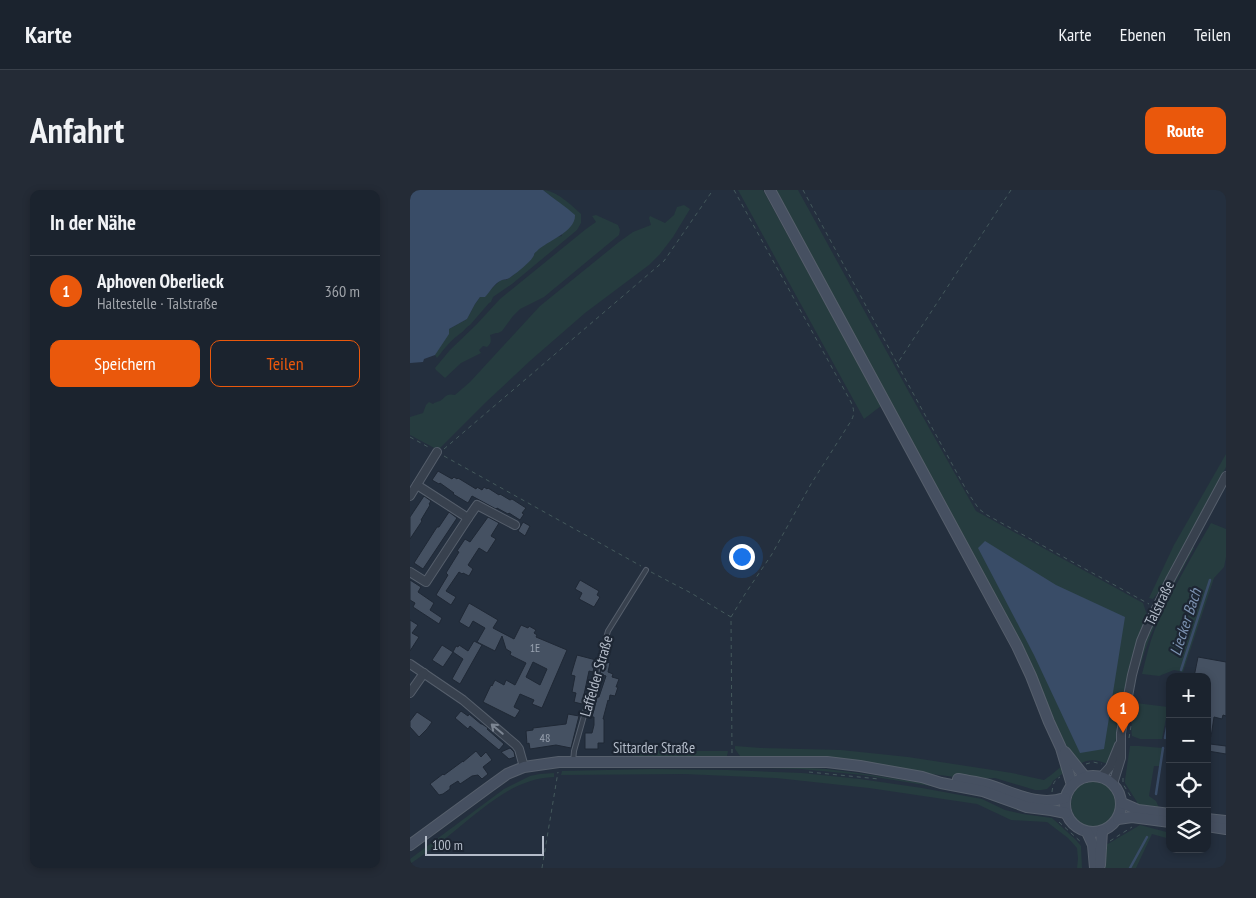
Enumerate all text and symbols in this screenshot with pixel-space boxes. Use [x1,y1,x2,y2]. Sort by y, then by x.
text: Karte [25,19,72,50]
text: Karte [1058,23,1092,46]
text: Ebenen [1120,23,1166,46]
text: Teilen [1194,23,1231,46]
text: Anfahrt [30,107,124,153]
button: Route [1145,107,1226,154]
text: In der Nähe [50,209,136,236]
text: Aphoven Oberlieck [97,269,224,293]
text: 1 [62,281,70,301]
text: 360 m [325,281,360,301]
text: Haltestelle · Talstraße [97,293,218,313]
button: Speichern [50,340,200,387]
button: Teilen [210,340,360,387]
your location [729,544,755,570]
street label: Talstraße [1140,577,1178,629]
water label: Liecker Bach [1165,585,1206,658]
street label: Laffelder Straße [575,633,617,719]
house number: 1E [530,640,540,655]
map controls [1166,673,1211,853]
button: + [1166,673,1211,718]
pin: 1 [1107,692,1139,733]
button: − [1166,718,1211,763]
one-way arrow [491,723,504,734]
house number: 48 [540,730,550,745]
street label: Sittarder Straße [613,738,695,757]
button: locate [1166,763,1211,808]
button: layers [1166,808,1211,853]
scale bar [425,833,544,856]
text: 100 m [432,836,463,854]

